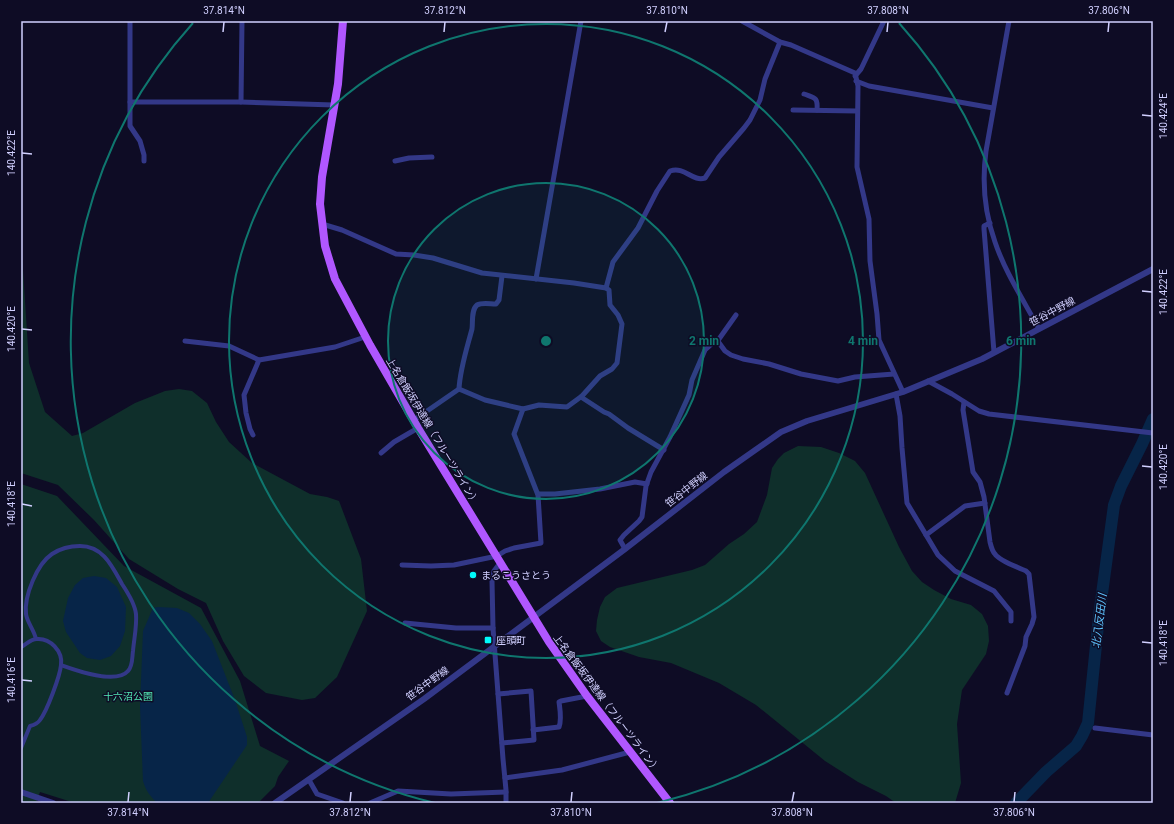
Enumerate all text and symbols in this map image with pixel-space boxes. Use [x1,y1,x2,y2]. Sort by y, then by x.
text: 37.814°N [203,5,245,16]
text: 37.812°N [424,5,466,16]
text: 37.810°N [646,5,688,16]
text: 37.808°N [867,5,909,16]
text: 37.806°N [1088,5,1130,16]
text: 140.424°E [1158,93,1169,139]
text: 140.422°E [6,130,17,176]
text: 140.422°E [1158,269,1169,315]
street label: 笹谷中野線 [1028,295,1077,328]
text: 140.420°E [6,306,17,352]
centre of rings [539,334,553,348]
text: 2 min [689,334,719,348]
text: 4 min [848,334,878,348]
text: 6 min [1006,334,1036,348]
street label: 上名倉飯坂伊達線（フルーツライン） [384,356,481,507]
text: 140.420°E [1158,444,1169,490]
street label: 笹谷中野線 [663,470,709,509]
text: 140.418°E [6,481,17,527]
marker: まるこうさとう [468,570,478,580]
place label: まるこうさとう [481,570,551,581]
water label: 北八反田川 [1090,592,1109,649]
text: 140.418°E [1158,620,1169,666]
street label: 上名倉飯坂伊達線（フルーツライン） [551,632,662,774]
marker: 座頭町 [483,635,493,645]
place label: 座頭町 [496,635,526,646]
text: 140.416°E [6,657,17,703]
street label: 笹谷中野線 [404,664,451,703]
park label: 十六沼公園 [103,691,153,702]
text: 37.814°N [107,807,149,818]
text: 37.812°N [329,807,371,818]
text: 37.810°N [550,807,592,818]
text: 37.808°N [771,807,813,818]
text: 37.806°N [993,807,1035,818]

